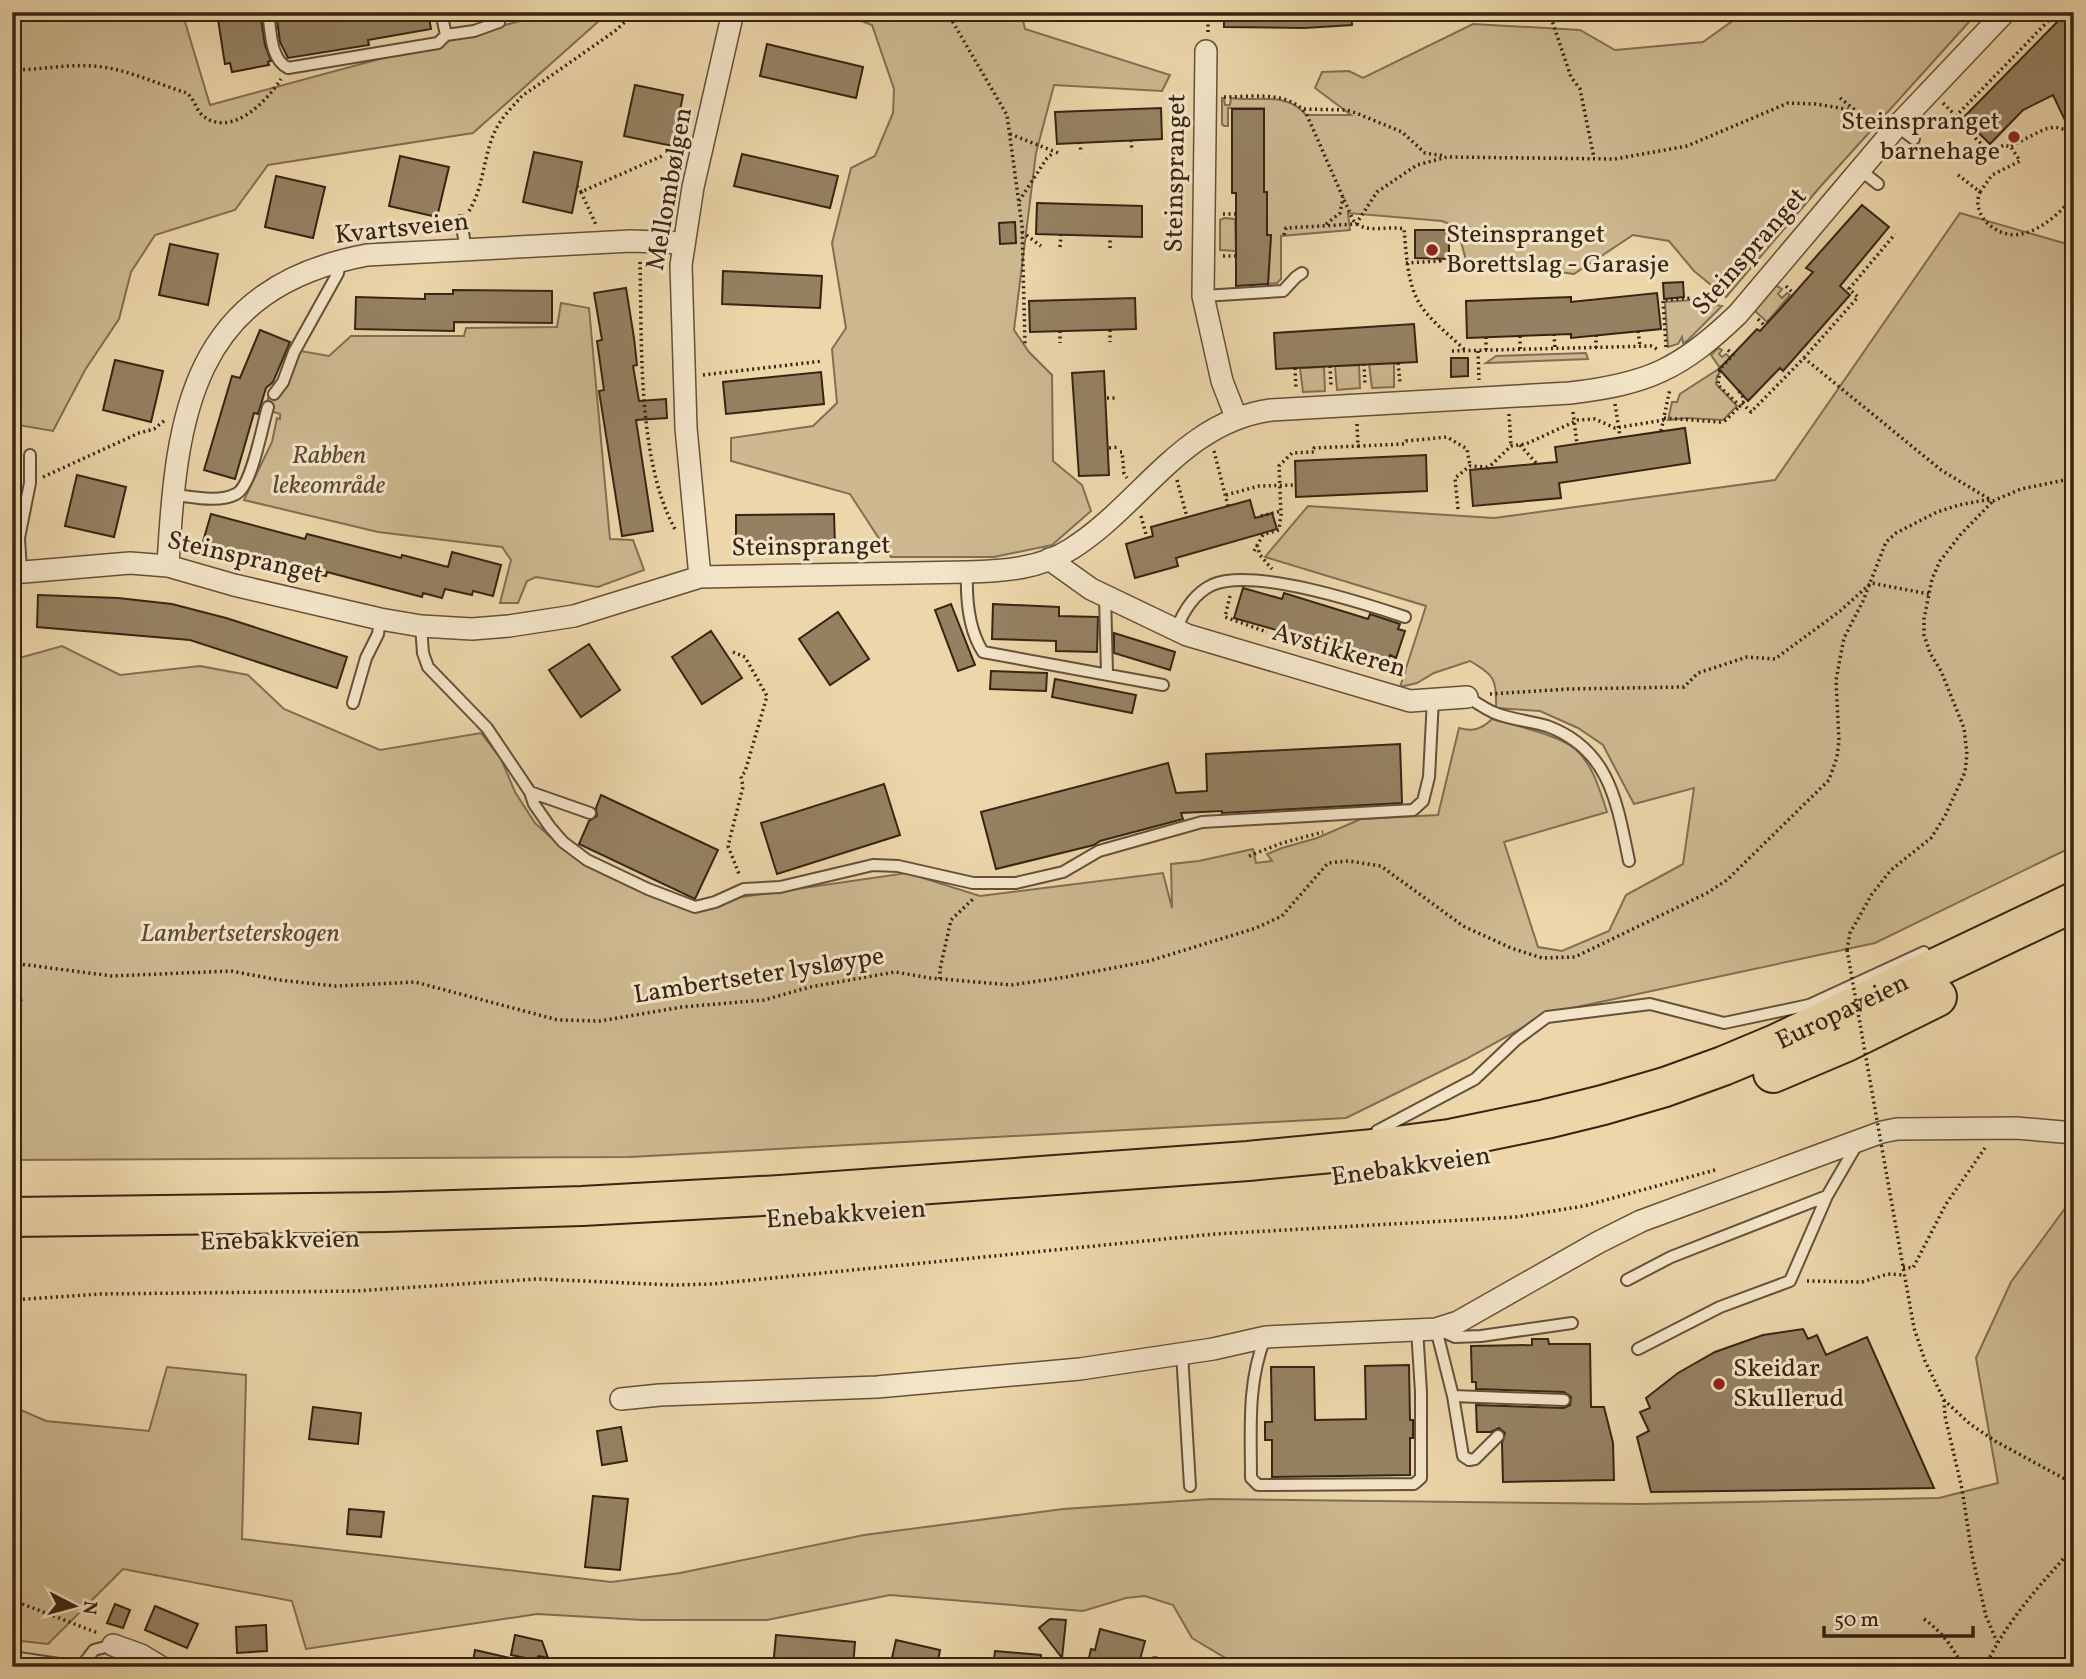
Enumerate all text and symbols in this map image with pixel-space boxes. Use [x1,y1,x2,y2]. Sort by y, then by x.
street label: Steinspranget [1157,93,1195,253]
place label: Steinspranget barnehage [1841,104,2000,170]
street label: Mellombølgen [638,105,702,273]
marker: Steinspranget barnehage [2006,129,2022,145]
street label: Steinspranget [1684,180,1816,324]
street label: Kvartsveien [333,204,471,254]
place label: Steinspranget Borettslag - Garasje [1446,217,1669,283]
marker: Steinspranget Borettslag - Garasje [1424,242,1440,258]
park label: Rabben lekeområde [273,438,386,504]
street label: Steinspranget [163,523,327,593]
street label: Steinspranget [731,528,891,566]
street label: Avstikkeren [1268,615,1410,687]
park label: Lambertseterskogen [140,916,340,952]
street label: Lambertseter lysløype [631,938,887,1014]
street label: Europaveien [1770,965,1915,1059]
street label: Enebakkveien [1329,1138,1493,1196]
street label: Enebakkveien [765,1191,927,1239]
street label: Enebakkveien [199,1222,361,1260]
place label: Skeidar Skullerud [1733,1351,1844,1417]
marker: Skeidar Skullerud [1711,1376,1727,1392]
north arrow [38,1570,108,1640]
scale bar [1824,1595,1972,1639]
text: N [75,1599,103,1616]
text: 50 m [1834,1606,1879,1635]

